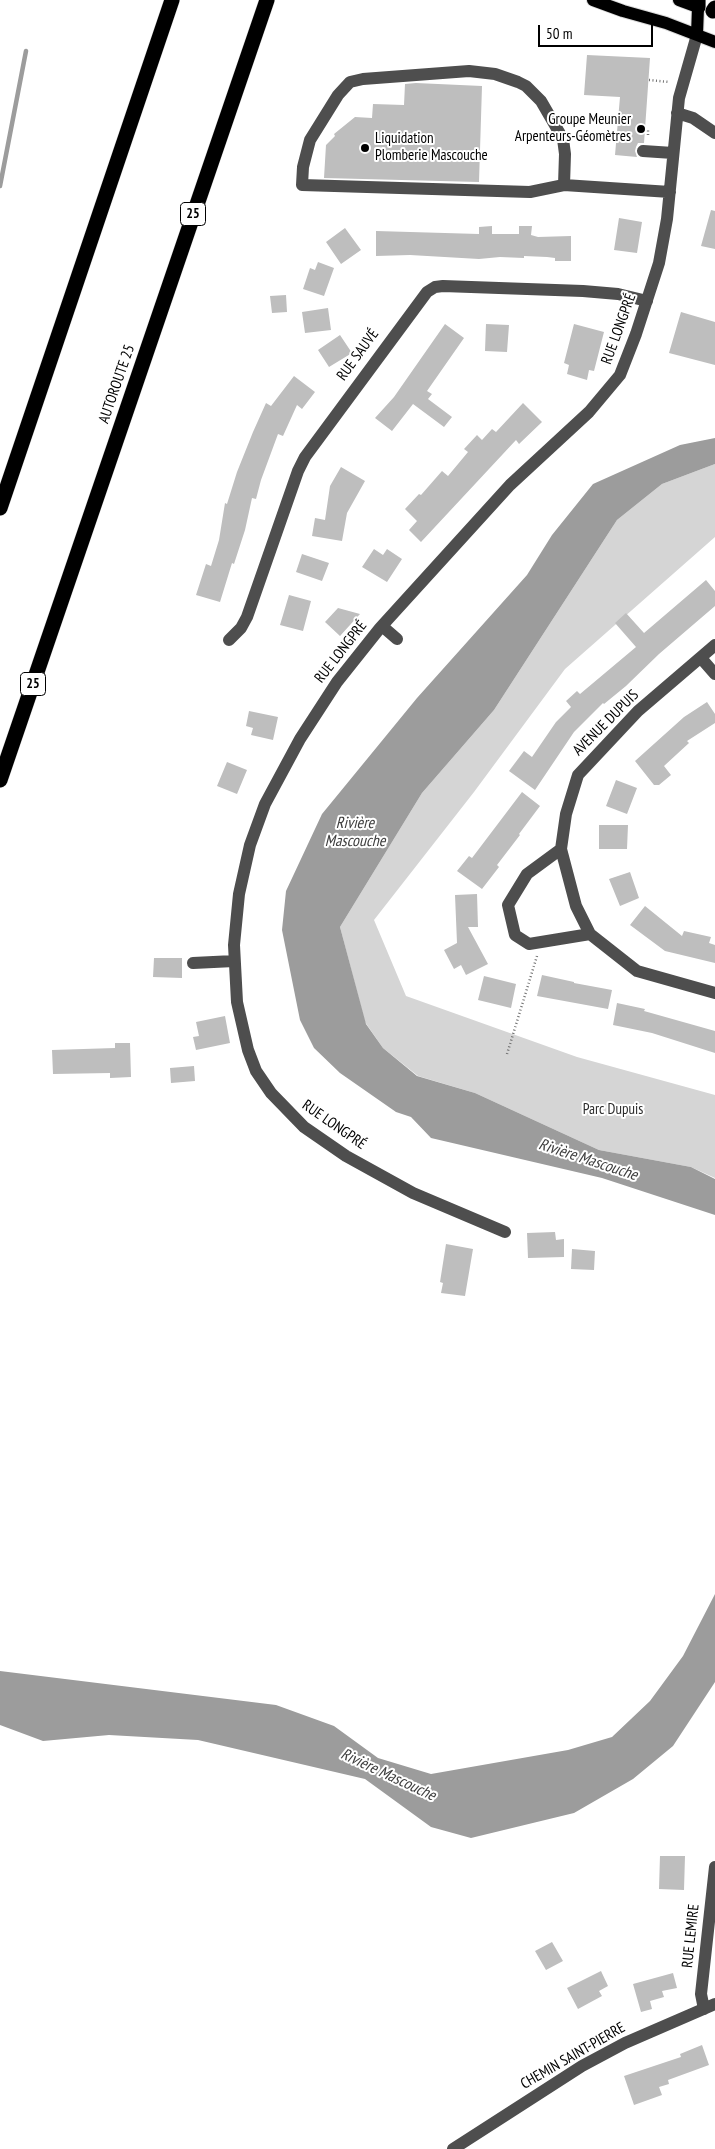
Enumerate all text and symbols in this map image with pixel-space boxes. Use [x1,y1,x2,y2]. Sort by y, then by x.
scale bar [540,15,655,47]
text: 50 m [546,24,572,43]
place label: Groupe Meunier Arpenteurs-Géomètres [515,111,631,146]
marker: Groupe Meunier Arpenteurs-Géomètres [635,123,647,135]
place label: Liquidation Plomberie Mascouche [375,130,488,165]
marker: Liquidation Plomberie Mascouche [359,142,371,154]
road number: 25 [180,202,206,225]
street label: RUE LONGPRÉ [598,291,640,367]
street label: RUE SAUVÉ [333,326,383,384]
street label: AUTOROUTE 25 [95,342,139,426]
street label: RUE LONGPRÉ [311,617,371,687]
road number: 25 [20,672,46,696]
street label: AVENUE DUPUIS [569,686,643,760]
water label: Rivière Mascouche [325,813,385,851]
street label: RUE LONGPRÉ [298,1096,370,1154]
park label: Parc Dupuis [583,1101,643,1119]
water label: Rivière Mascouche [536,1135,640,1185]
water label: Rivière Mascouche [338,1745,438,1805]
street label: RUE LEMIRE [679,1903,703,1969]
street label: CHEMIN SAINT-PIERRE [517,2019,629,2093]

